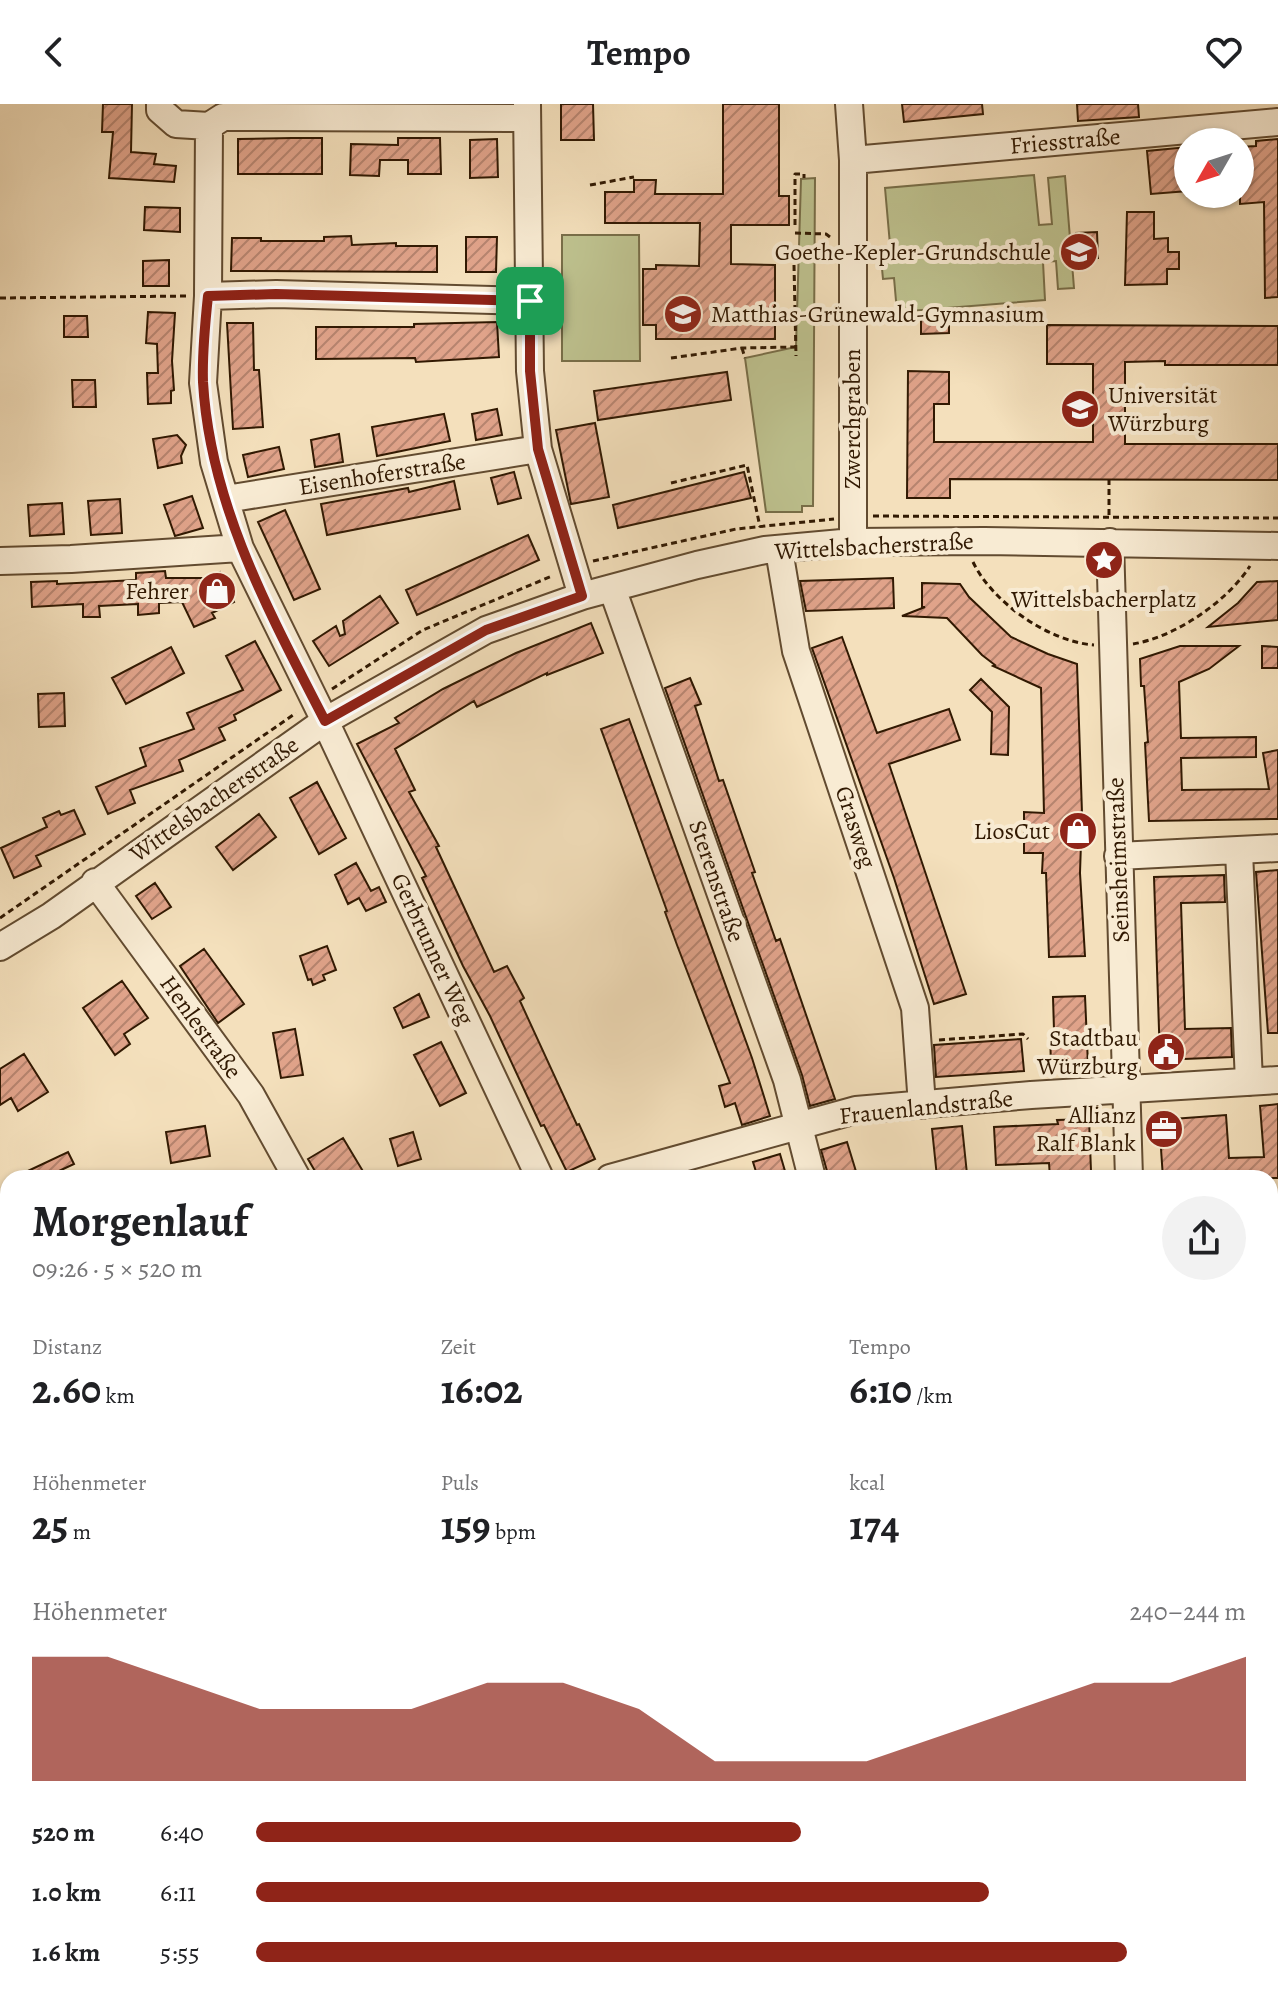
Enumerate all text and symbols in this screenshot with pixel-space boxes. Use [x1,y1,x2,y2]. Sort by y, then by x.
text: Tempo [587,28,691,77]
icon: back [32,30,76,74]
icon: heart [1202,30,1246,74]
street label: Friesstraße [1008,120,1122,162]
north arrow [1174,128,1254,208]
map controls [1174,128,1254,208]
school or university icon: Goethe-Kepler-Grundschule [1058,231,1100,273]
place label: Goethe-Kepler-Grundschule [775,236,1051,268]
pin [496,267,564,335]
icon: arrive [508,279,552,323]
school or university icon: Matthias-Grünewald-Gymnasium [662,293,704,335]
place label: Matthias-Grünewald-Gymnasium [711,298,1045,330]
street label: Zwerchgraben [836,349,868,489]
place label: Universität Würzburg [1107,379,1218,439]
school or university icon: Universität Würzburg [1059,388,1101,430]
street label: Eisenhoferstraße [296,445,468,503]
street label: Wittelsbacherstraße [773,525,974,567]
place icon: Wittelsbacherplatz [1083,539,1125,581]
shop icon: Fehrer [196,570,238,612]
place label: Fehrer [125,575,189,607]
place label: Wittelsbacherplatz [1010,583,1197,615]
street label: Wittelsbacherstraße [122,729,305,870]
street label: Seinsheimstraße [1099,777,1137,943]
street label: Grasweg [828,782,884,872]
shop icon: LiosCut [1057,810,1099,852]
place label: LiosCut [974,815,1050,847]
street label: Sterenstraße [681,816,753,946]
street label: Gerbrunner Weg [384,868,482,1030]
street label: Henlestraße [153,969,249,1085]
place label: Stadtbau Würzburg [1036,1022,1138,1082]
public building icon: Stadtbau Würzburg [1145,1031,1187,1073]
street label: Frauenlandstraße [838,1082,1014,1132]
place label: Allianz Ralf Blank [1036,1099,1136,1159]
office icon: Allianz Ralf Blank [1143,1108,1185,1150]
text: Morgenlauf [32,1191,248,1251]
button: share [1162,1196,1246,1280]
text: 09:26 · 5 × 520 m [32,1251,202,1286]
text: Distanz [32,1332,102,1362]
text: Zeit [441,1332,476,1362]
text: Tempo [849,1332,911,1362]
text: 2.60 [32,1362,101,1417]
text: 16:02 [441,1362,523,1417]
text: 6:10 [849,1362,912,1417]
text: km [101,1381,135,1411]
text: /km [912,1381,953,1411]
text: Höhenmeter [32,1468,146,1498]
text: Puls [441,1468,479,1498]
text: kcal [849,1468,885,1498]
text: 25 [32,1498,68,1553]
text: 159 [441,1498,491,1553]
text: 174 [849,1498,900,1553]
text: m [68,1517,91,1547]
text: bpm [491,1517,536,1547]
text: Höhenmeter [32,1594,167,1629]
text: 240–244 m [1130,1594,1246,1629]
text: 520 m [32,1815,95,1850]
text: 6:40 [160,1815,204,1850]
text: 1.0 km [32,1875,101,1910]
text: 6:11 [160,1875,196,1910]
text: 1.6 km [32,1935,100,1970]
text: 5:55 [160,1935,200,1970]

